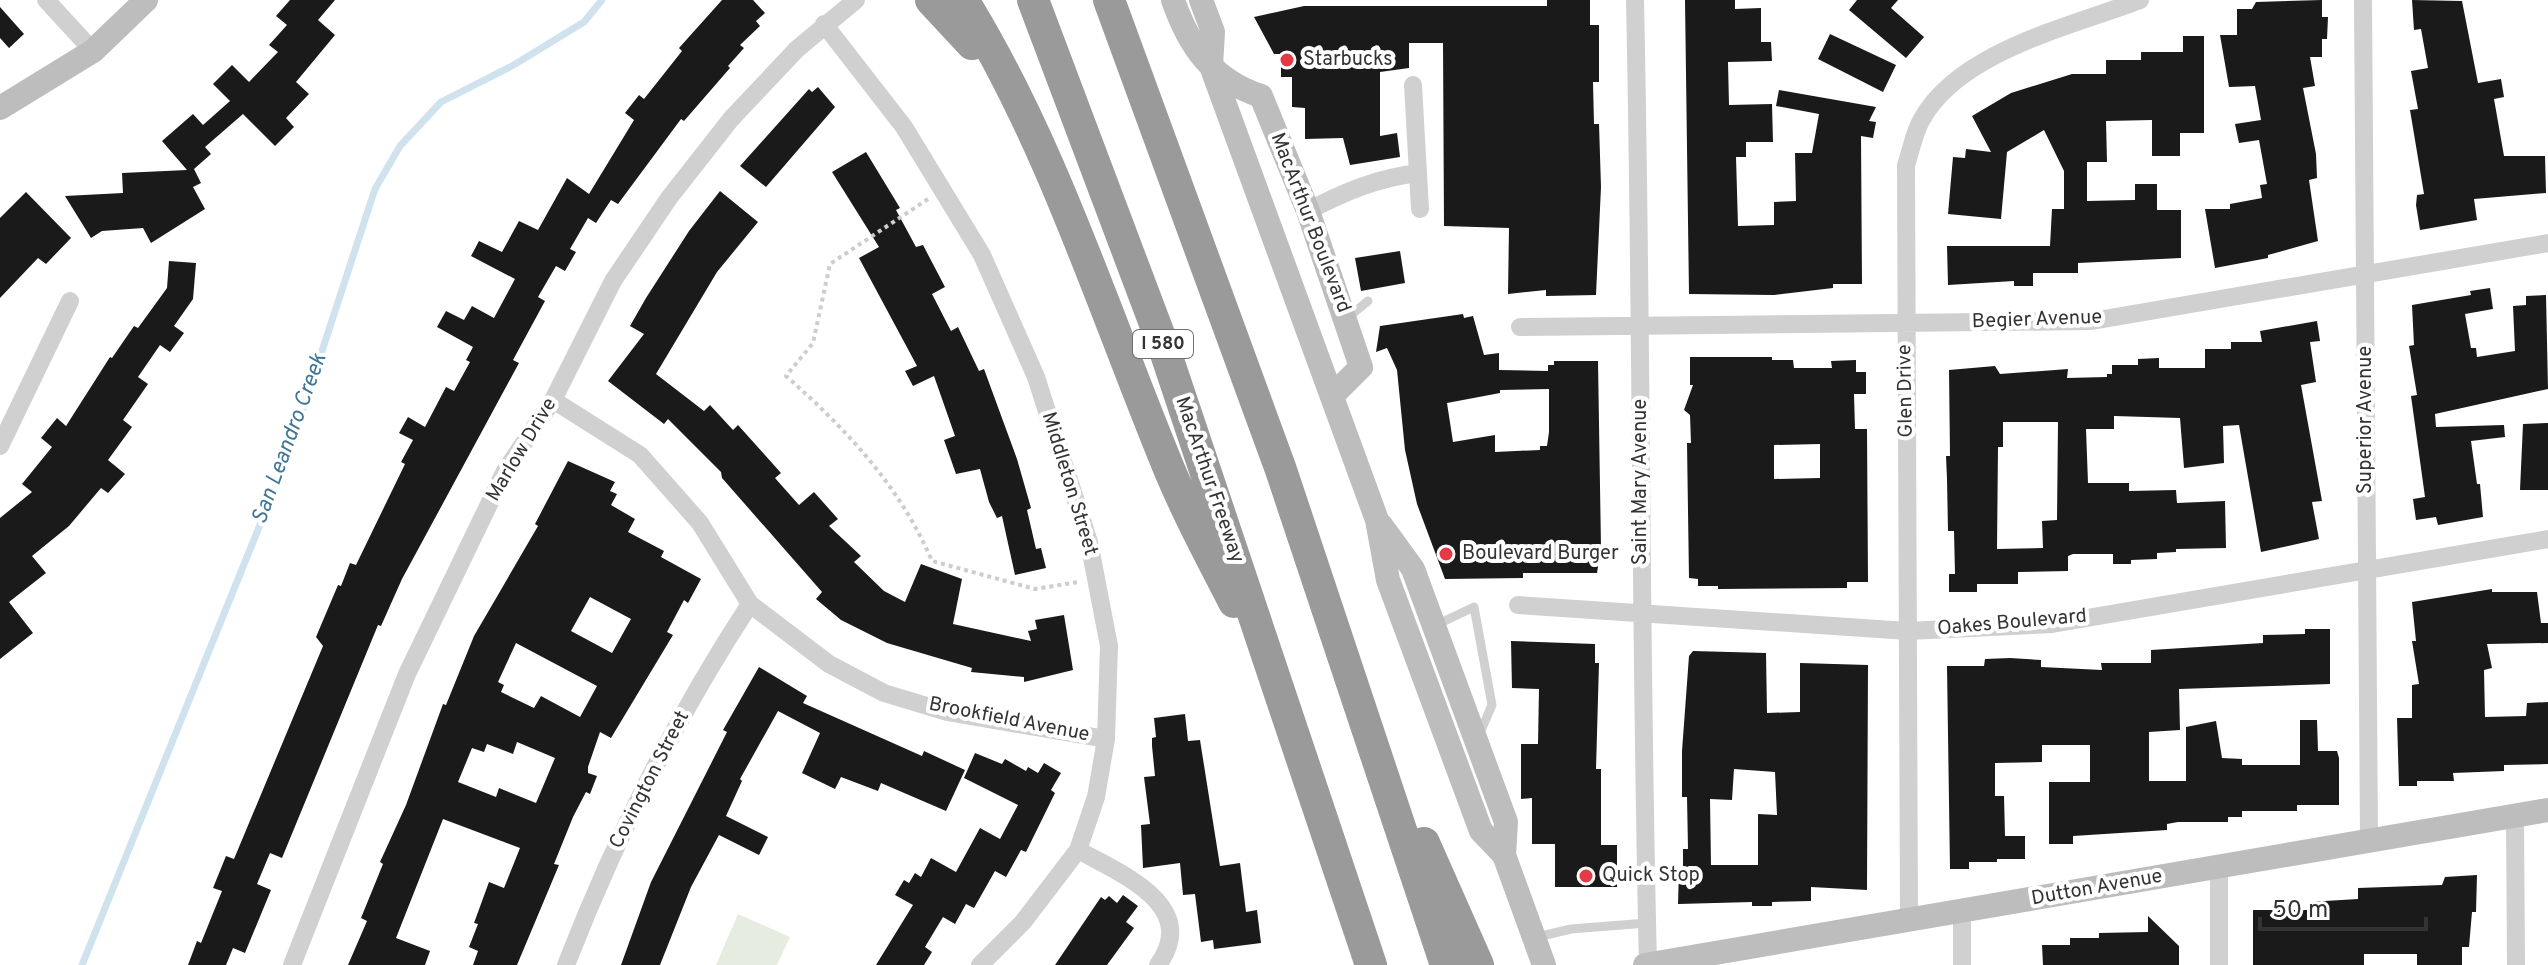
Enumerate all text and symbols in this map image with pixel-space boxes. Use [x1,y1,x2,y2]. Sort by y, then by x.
place label: Starbucks [1303,47,1393,73]
marker: Starbucks [1278,51,1296,69]
street label: MacArthur Boulevard [1264,129,1356,317]
street label: Begier Avenue [1971,305,2103,335]
road number: I 580 [1133,330,1193,358]
street label: Glen Drive [1892,344,1920,438]
street label: Superior Avenue [2353,346,2379,494]
water label: San Leandro Creek [247,349,334,528]
street label: Marlow Drive [481,393,563,507]
street label: MacArthur Freeway [1168,393,1250,567]
street label: Saint Mary Avenue [1628,399,1654,565]
street label: Middleton Street [1035,409,1103,559]
place label: Boulevard Burger [1462,541,1619,567]
marker: Boulevard Burger [1437,545,1455,563]
street label: Oakes Boulevard [1936,604,2088,642]
street label: Brookfield Avenue [926,692,1092,748]
street label: Covington Street [604,707,696,853]
place label: Quick Stop [1602,863,1700,889]
street label: Dutton Avenue [2029,864,2165,912]
marker: Quick Stop [1577,867,1595,885]
scale bar [2260,881,2426,931]
text: 50 m [2272,896,2328,926]

